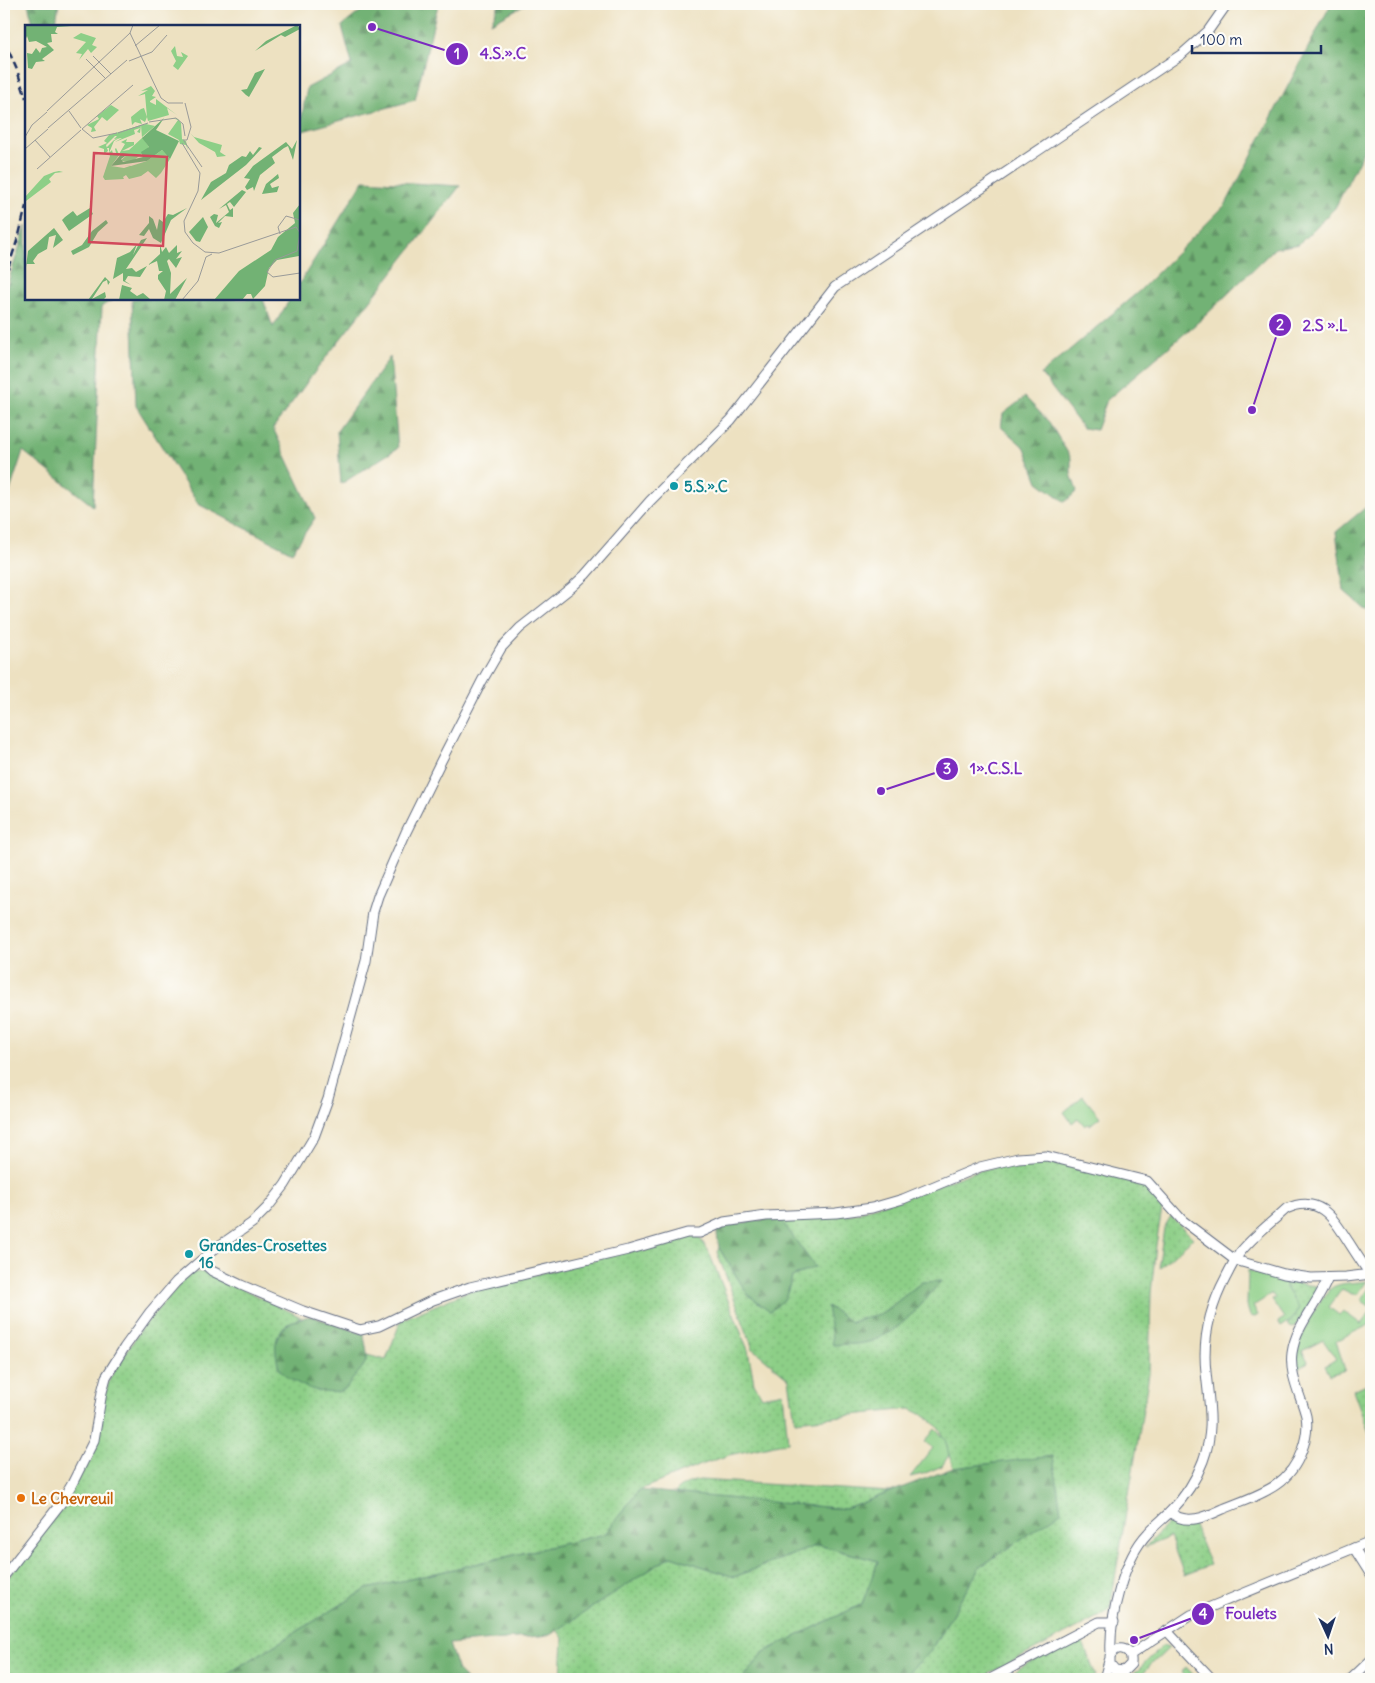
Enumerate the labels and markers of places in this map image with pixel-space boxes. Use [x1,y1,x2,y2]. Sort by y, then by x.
callout: 4.S.».C [445,38,536,69]
callout: 2.S ».L [1267,310,1357,341]
place label: 5.S.».C [684,477,728,496]
marker: 5.S.».C [668,480,680,492]
callout: 1».C.S.L [935,753,1032,784]
place label: Grandes-Crosettes 16 [199,1236,327,1272]
marker: Grandes-Crosettes 16 [183,1248,195,1260]
place label: Le Chevreuil [31,1489,113,1508]
marker: Le Chevreuil [15,1492,27,1504]
callout: Foulets [1191,1598,1287,1629]

